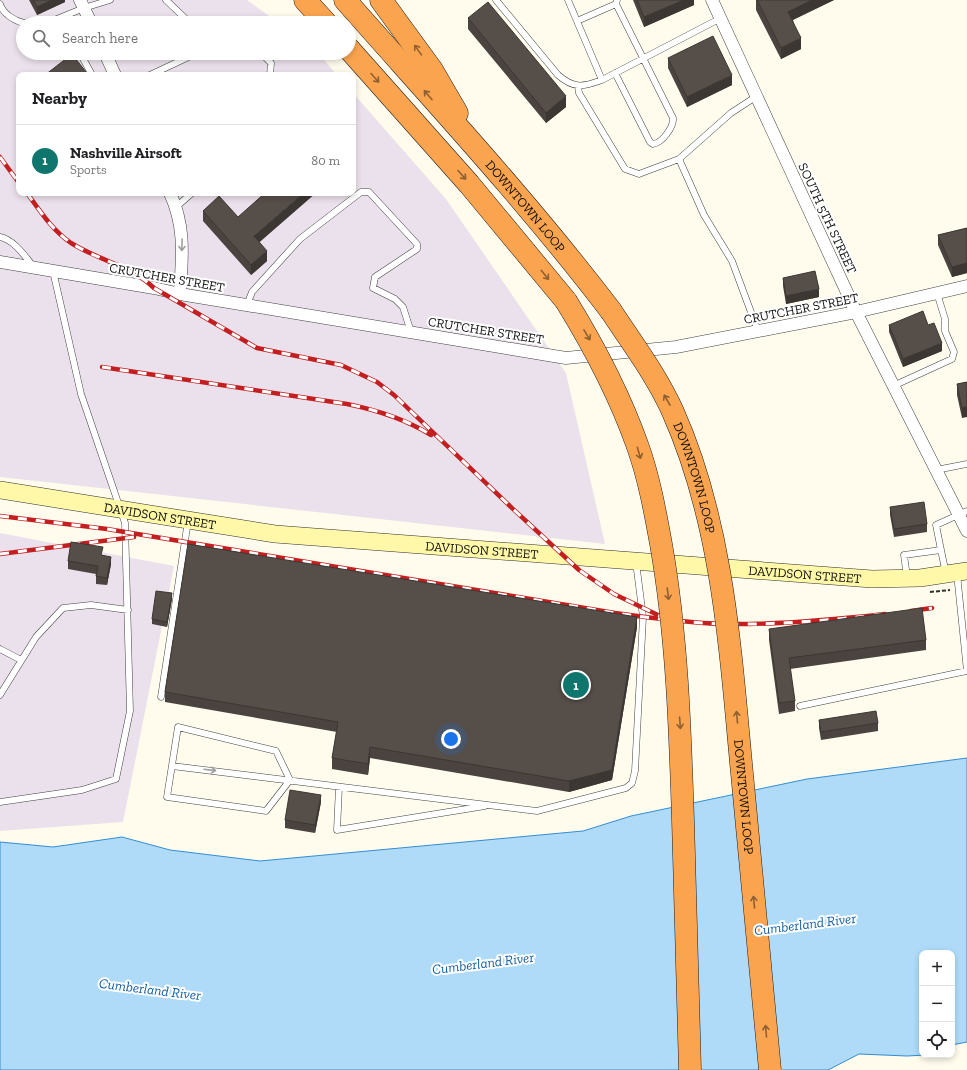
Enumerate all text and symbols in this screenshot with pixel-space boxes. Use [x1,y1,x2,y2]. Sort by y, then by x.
search box [16,16,356,60]
icon: search [30,27,52,49]
text: Search here [62,29,138,47]
one-way arrow [414,45,422,56]
one-way arrow [370,73,380,83]
text: Nearby [32,88,87,108]
one-way arrow [424,90,433,100]
text: Nashville Airsoft [70,144,182,162]
text: 1 [42,153,48,168]
text: 80 m [311,153,340,168]
street label: DOWNTOWN LOOP [482,157,569,256]
street label: SOUTH 5TH STREET [795,161,860,276]
text: Sports [70,162,107,177]
one-way arrow [457,170,466,180]
one-way arrow [179,238,186,251]
street label: CRUTCHER STREET [108,260,226,295]
one-way arrow [540,270,549,280]
street label: CRUTCHER STREET [742,290,860,327]
street label: CRUTCHER STREET [427,314,545,347]
one-way arrow [583,329,591,341]
one-way arrow [662,394,670,406]
street label: DOWNTOWN LOOP [670,420,719,535]
one-way arrow [636,447,644,460]
street label: DAVIDSON STREET [103,500,217,532]
street label: DAVIDSON STREET [425,538,539,562]
street label: DAVIDSON STREET [748,563,862,586]
one-way arrow [665,587,672,600]
pin: 1 [563,670,589,700]
one-way arrow [733,710,741,723]
one-way arrow [676,717,683,730]
your location [441,729,461,749]
street label: DOWNTOWN LOOP [731,739,757,856]
one-way arrow [203,767,216,774]
one-way arrow [750,896,758,909]
water label: Cumberland River [753,910,857,939]
water label: Cumberland River [431,949,535,978]
map controls [919,950,955,1058]
button: + [919,950,955,986]
water label: Cumberland River [98,975,202,1004]
button: − [919,986,955,1022]
button: locate [919,1022,955,1058]
one-way arrow [762,1025,770,1038]

